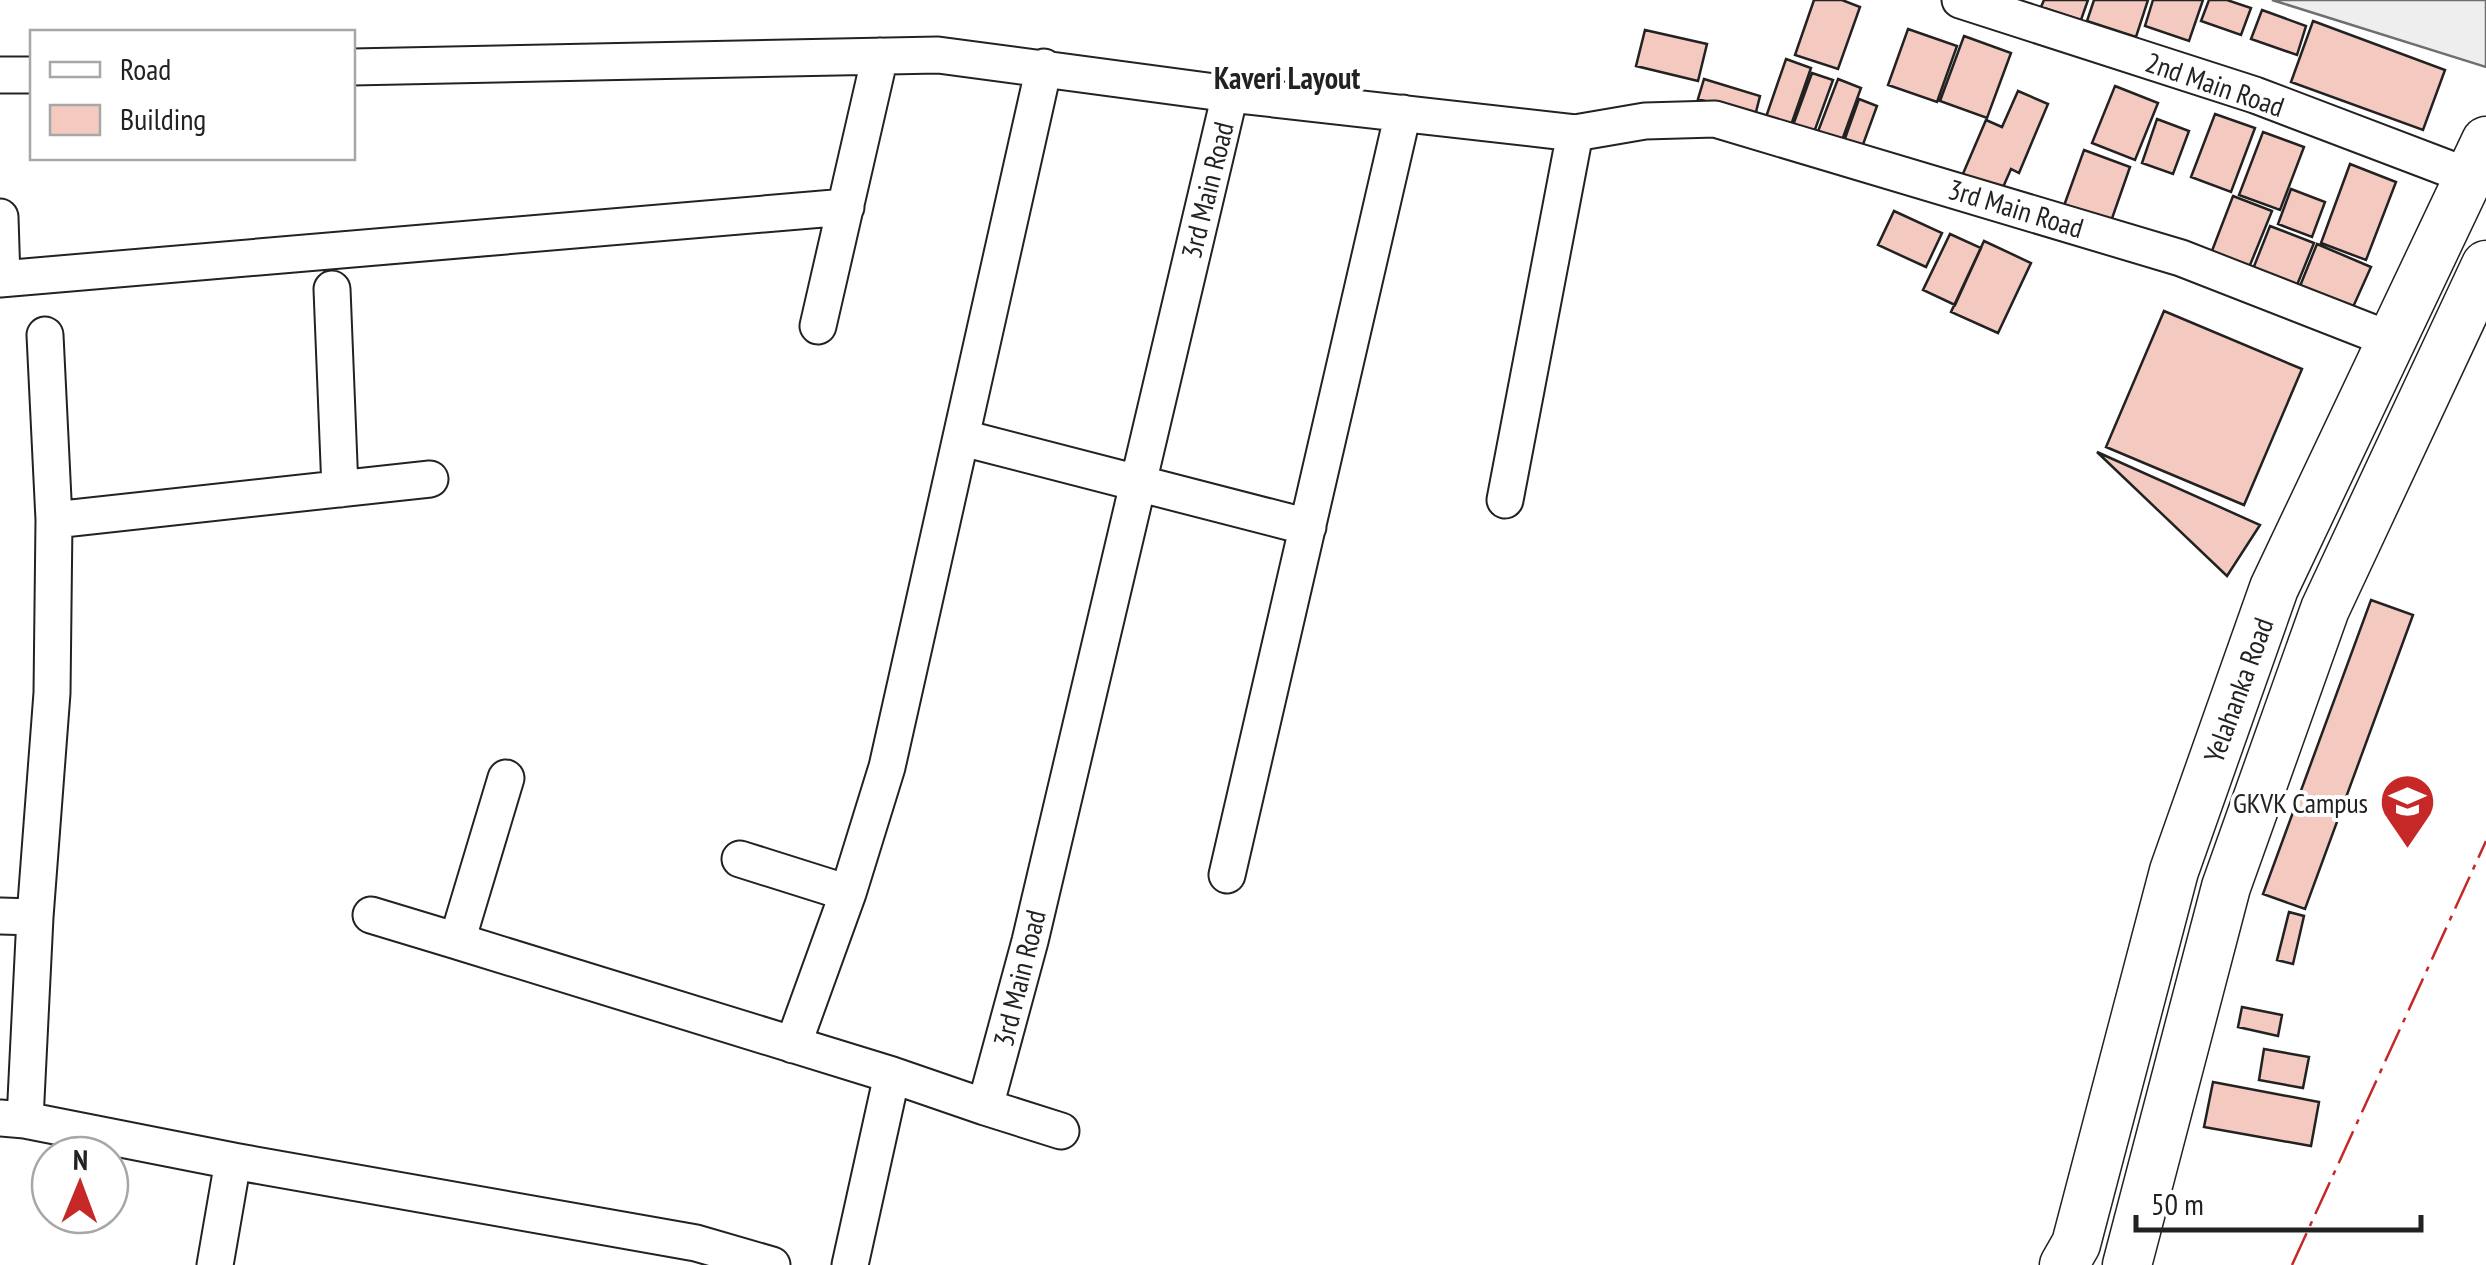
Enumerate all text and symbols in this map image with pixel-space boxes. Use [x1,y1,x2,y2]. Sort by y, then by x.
legend [30,30,355,160]
street label: 2nd Main Road [2141,43,2289,125]
text: Road [120,49,171,88]
district label: Kaveri Layout [1214,58,1360,97]
text: Building [120,99,206,138]
street label: 3rd Main Road [1172,118,1242,262]
street label: 3rd Main Road [1944,170,2088,246]
street label: Yelahanka Road [2195,612,2281,768]
school or university icon: GKVK Campus [2377,772,2437,851]
place label: GKVK Campus [2233,784,2368,821]
street label: 3rd Main Road [984,906,1054,1050]
north arrow [30,1135,130,1235]
text: N [73,1141,88,1178]
scale bar [2136,1170,2421,1232]
text: 50 m [2151,1184,2204,1223]

